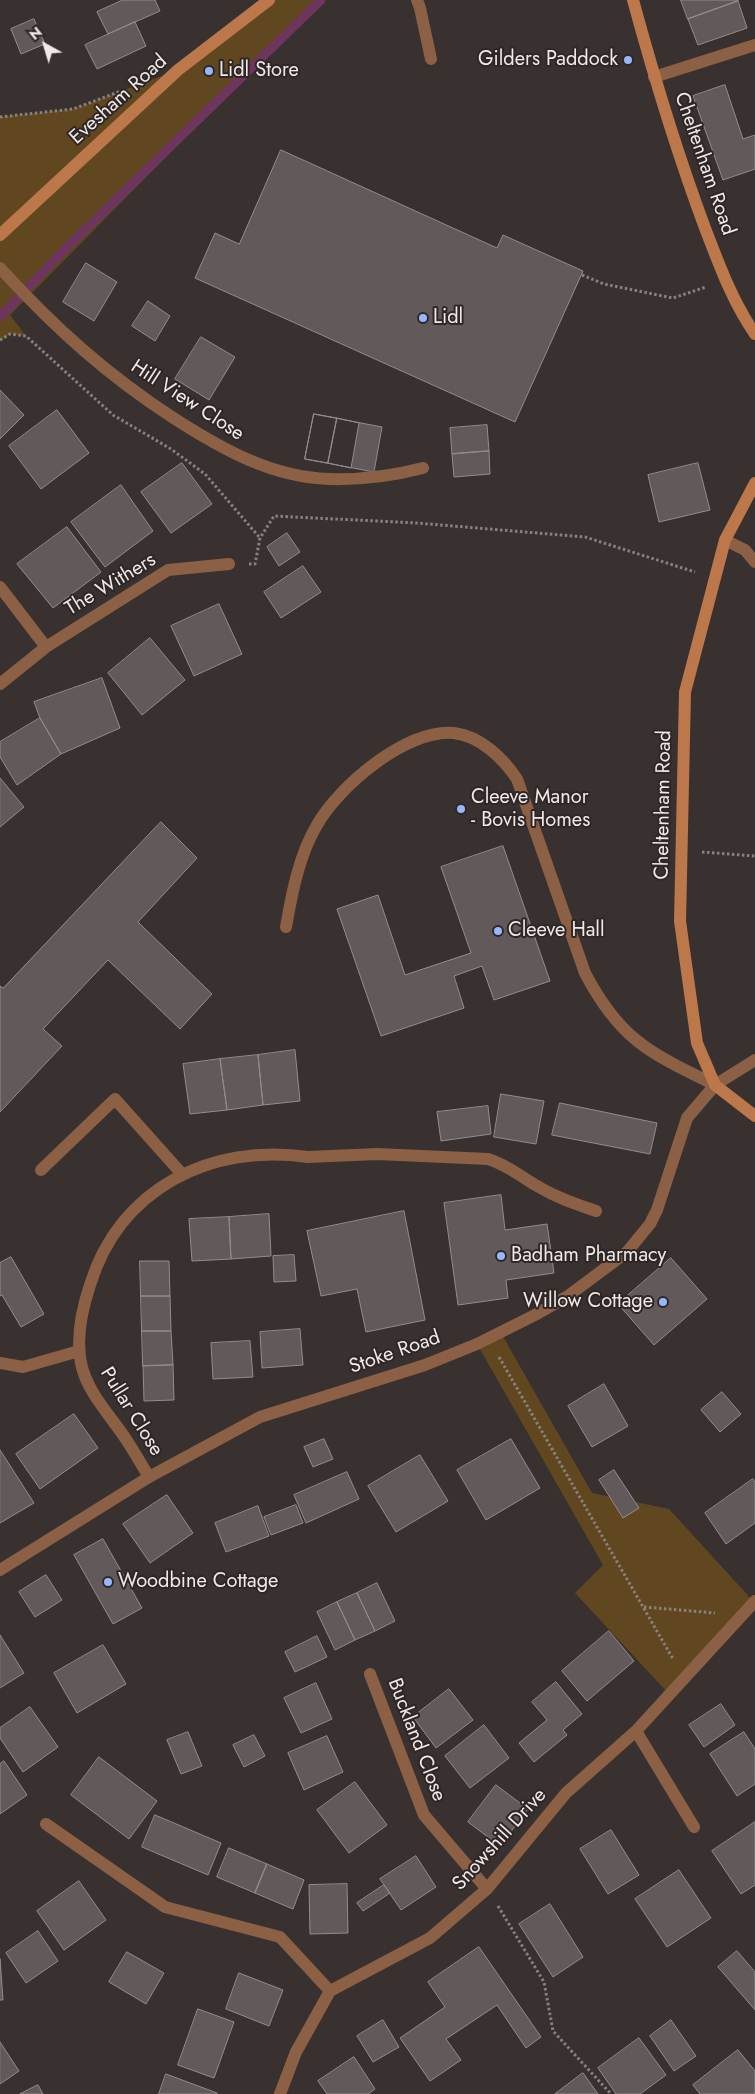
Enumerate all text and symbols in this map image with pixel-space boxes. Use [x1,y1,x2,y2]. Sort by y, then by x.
north arrow [20,20,70,70]
text: N [25,22,46,45]
place label: Gilders Paddock [478,48,618,72]
street label: Evesham Road [65,50,173,150]
marker: Gilders Paddock [622,54,634,66]
place label: Lidl Store [219,59,299,83]
marker: Lidl Store [203,65,215,77]
street label: Cheltenham Road [668,89,740,239]
place label: Lidl [433,306,463,330]
marker: Lidl [417,312,429,324]
street label: Hill View Close [126,355,248,447]
street label: The Withers [61,549,161,621]
street label: Cheltenham Road [651,730,677,880]
place label: Cleeve Manor - Bovis Homes [471,786,590,833]
marker: Cleeve Manor - Bovis Homes [455,803,467,815]
place label: Cleeve Hall [508,919,605,943]
marker: Cleeve Hall [492,925,504,937]
place label: Badham Pharmacy [511,1244,666,1268]
marker: Badham Pharmacy [495,1250,507,1262]
place label: Willow Cottage [523,1290,653,1314]
marker: Willow Cottage [657,1296,669,1308]
street label: Stoke Road [346,1326,444,1380]
street label: Pullar Close [94,1363,168,1461]
place label: Woodbine Cottage [118,1570,278,1594]
marker: Woodbine Cottage [102,1576,114,1588]
street label: Buckland Close [382,1675,450,1805]
street label: Snowshill Drive [448,1784,552,1896]

